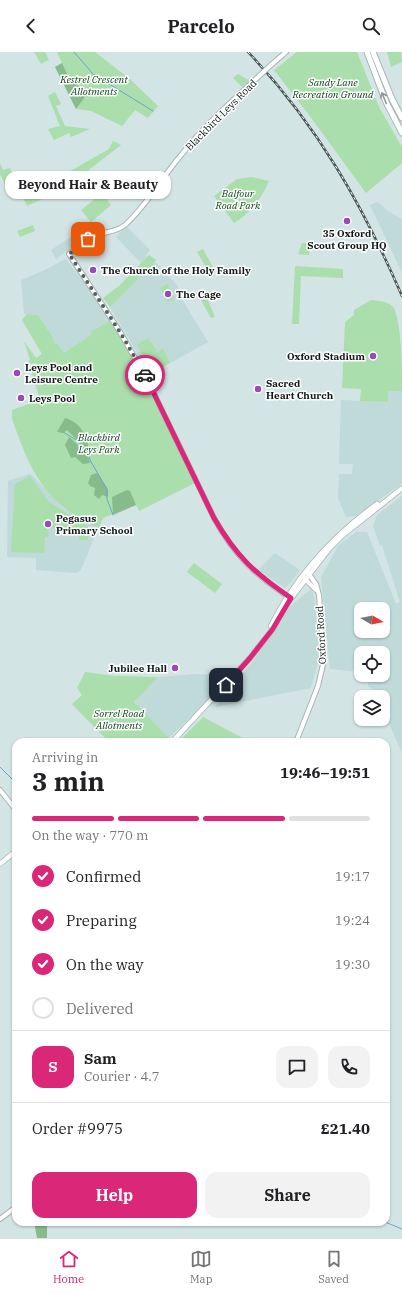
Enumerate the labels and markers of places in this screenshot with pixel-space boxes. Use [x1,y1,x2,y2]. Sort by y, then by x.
callout: Beyond Hair & Beauty [5,171,171,199]
marker: 35 Oxford Scout Group HQ [342,216,352,226]
pin [71,222,105,256]
place label: 35 Oxford Scout Group HQ [307,227,387,252]
place label: The Church of the Holy Family [101,264,251,277]
marker: The Church of the Holy Family [88,265,98,275]
place label: The Cage [176,288,222,301]
marker: The Cage [163,289,173,299]
place label: Oxford Stadium [287,350,365,363]
marker: Oxford Stadium [368,351,378,361]
place label: Leys Pool and Leisure Centre [25,361,98,386]
marker: Leys Pool and Leisure Centre [12,368,22,378]
place label: Sacred Heart Church [266,377,334,402]
marker: Sacred Heart Church [253,384,263,394]
place label: Leys Pool [29,392,75,405]
marker: Leys Pool [16,393,26,403]
place label: Pegasus Primary School [56,512,133,537]
marker: Pegasus Primary School [43,519,53,529]
place label: Jubilee Hall [109,662,167,675]
marker: Jubilee Hall [170,663,180,673]
pin [209,668,243,702]

